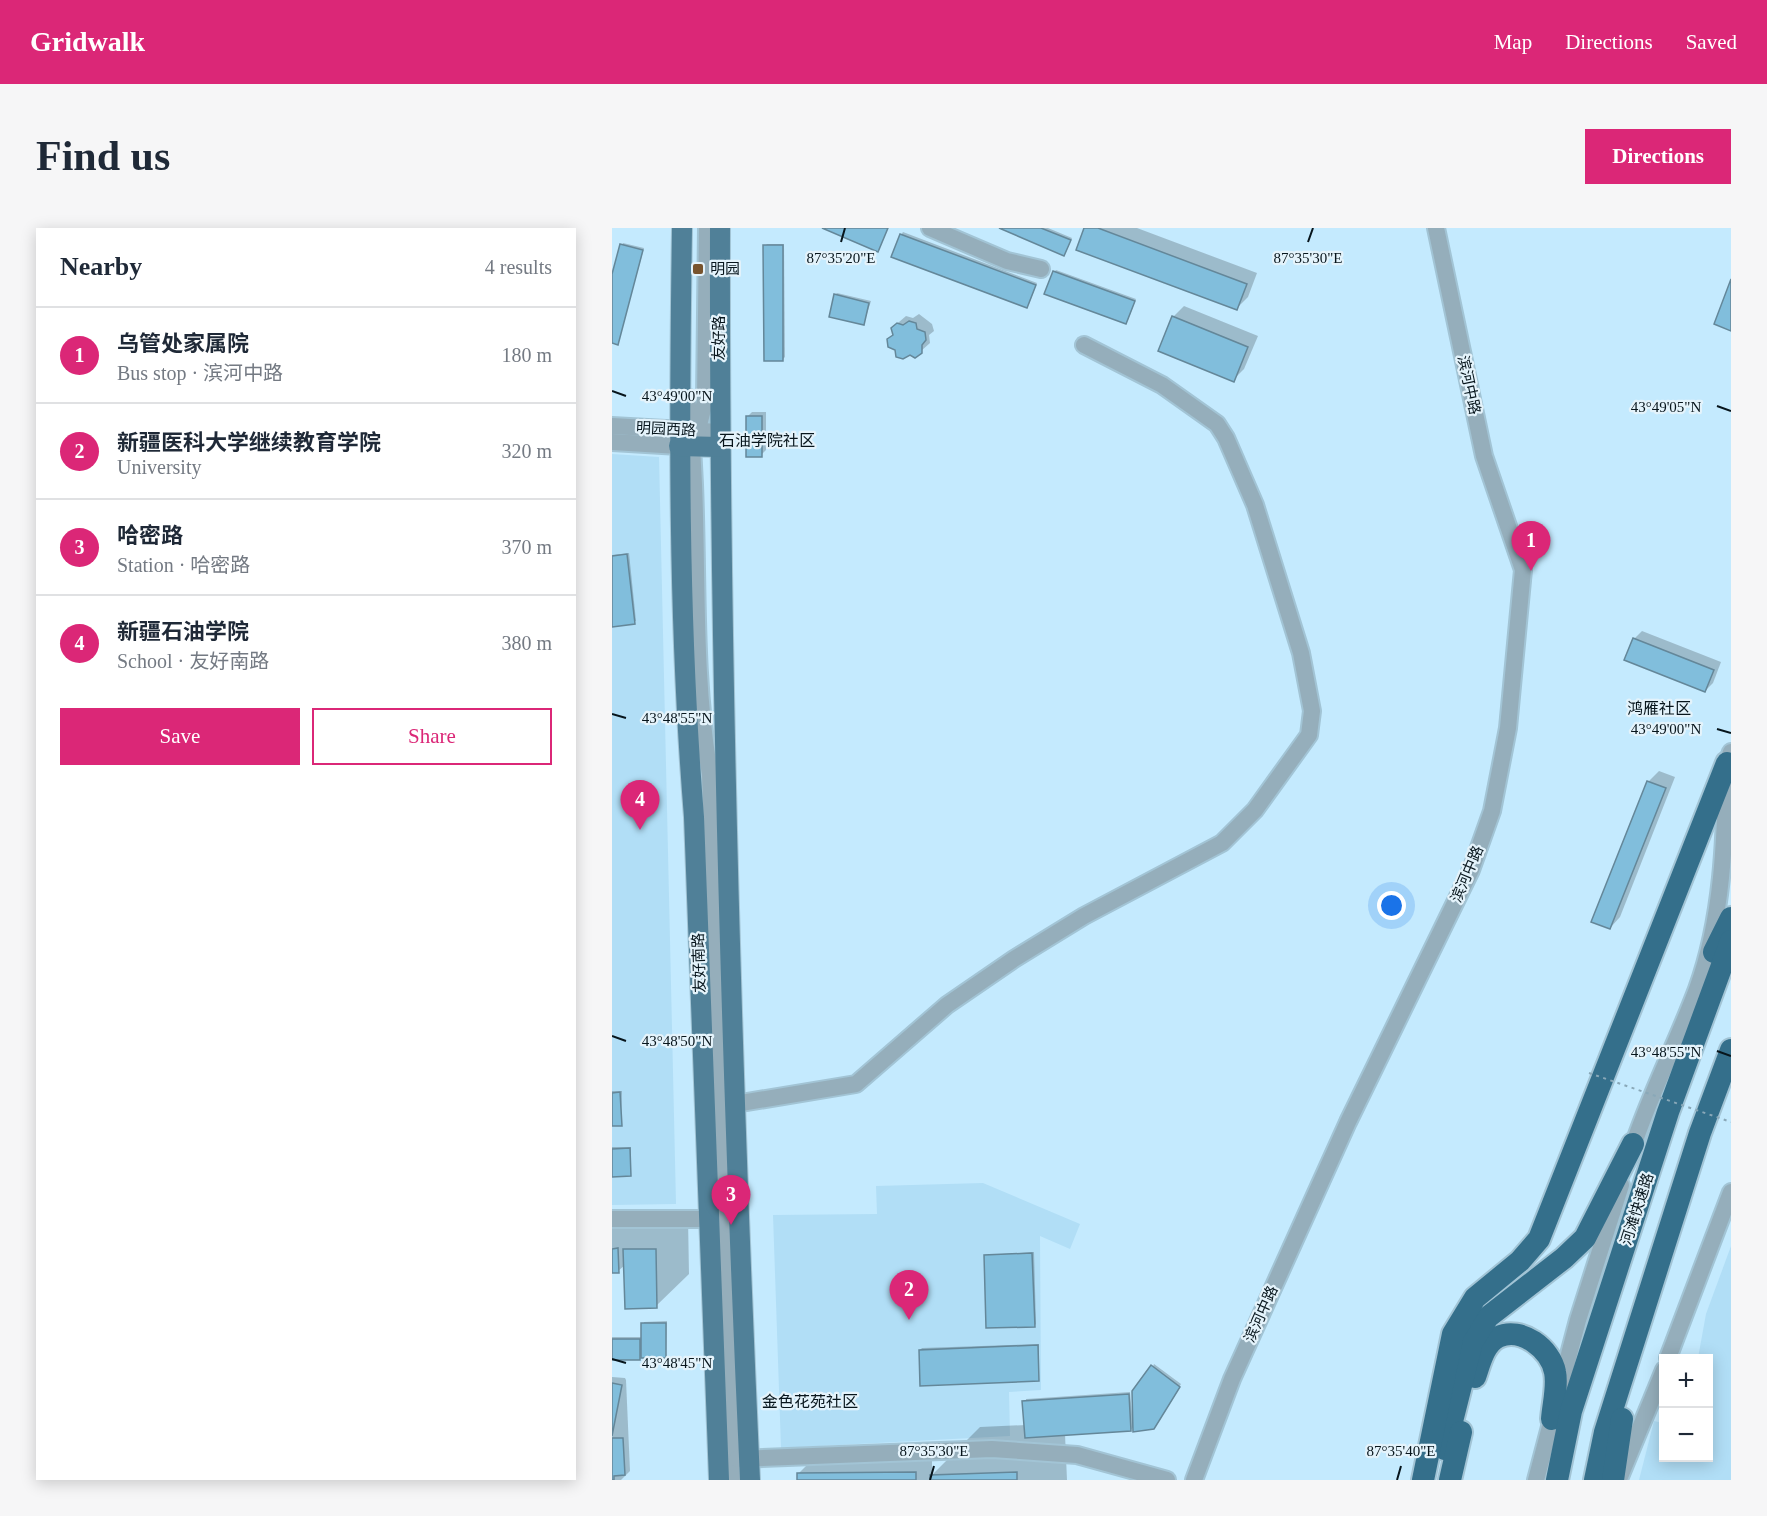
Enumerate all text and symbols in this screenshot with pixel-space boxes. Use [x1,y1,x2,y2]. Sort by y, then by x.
text: Gridwalk [30,26,145,57]
text: Map [1494,30,1532,54]
text: Directions [1565,30,1653,54]
text: Saved [1686,30,1737,54]
button: Directions [1585,129,1731,184]
text: Find us [36,133,170,179]
text: 87°35'20"E [807,250,876,266]
text: 87°35'30"E [1274,250,1343,266]
text: Nearby [60,252,142,281]
text: 4 results [485,256,552,278]
place label: 明园 [710,261,740,277]
marker: 明园 [691,262,705,276]
street label: 友好路 [710,315,727,361]
text: 乌管处家属院 [117,331,249,356]
text: 1 [75,344,85,366]
text: 180 m [501,344,552,366]
street label: 滨河中路 [1455,354,1483,416]
text: Bus stop · 滨河中路 [117,362,283,384]
text: 43°49'00"N [642,388,712,404]
text: 43°49'05"N [1631,399,1701,415]
street label: 明园西路 [636,419,696,439]
text: 新疆医科大学继续教育学院 [117,430,381,455]
district label: 石油学院社区 [719,432,815,449]
text: 2 [75,440,85,462]
text: 320 m [501,440,552,462]
text: University [117,456,201,478]
pin: 1 [1512,522,1550,571]
text: 哈密路 [117,523,183,548]
text: 3 [75,536,85,558]
text: 370 m [501,536,552,558]
text: Station · 哈密路 [117,554,250,576]
text: 新疆石油学院 [117,619,249,644]
text: 4 [75,632,85,654]
text: 380 m [501,632,552,654]
text: School · 友好南路 [117,650,269,672]
district label: 鸿雁社区 [1627,700,1691,717]
button: Save [60,708,300,765]
button: Share [312,708,552,765]
text: 43°48'55"N [642,710,712,726]
text: 43°49'00"N [1631,721,1701,737]
pin: 4 [621,780,660,830]
street label: 滨河中路 [1448,843,1486,905]
your location [1377,891,1406,920]
street label: 友好南路 [689,933,708,993]
text: 43°48'50"N [642,1033,712,1049]
text: 43°48'55"N [1631,1044,1701,1060]
street label: 河滩快速路 [1618,1171,1656,1247]
pin: 3 [712,1176,750,1225]
pin: 2 [890,1270,928,1320]
street label: 滨河中路 [1241,1283,1281,1345]
map controls [1659,1354,1713,1462]
button: + [1659,1354,1713,1408]
text: 43°48'45"N [642,1355,712,1371]
district label: 金色花苑社区 [762,1393,858,1410]
button: − [1659,1408,1713,1462]
text: 87°35'30"E [900,1443,969,1459]
text: 87°35'40"E [1367,1443,1436,1459]

